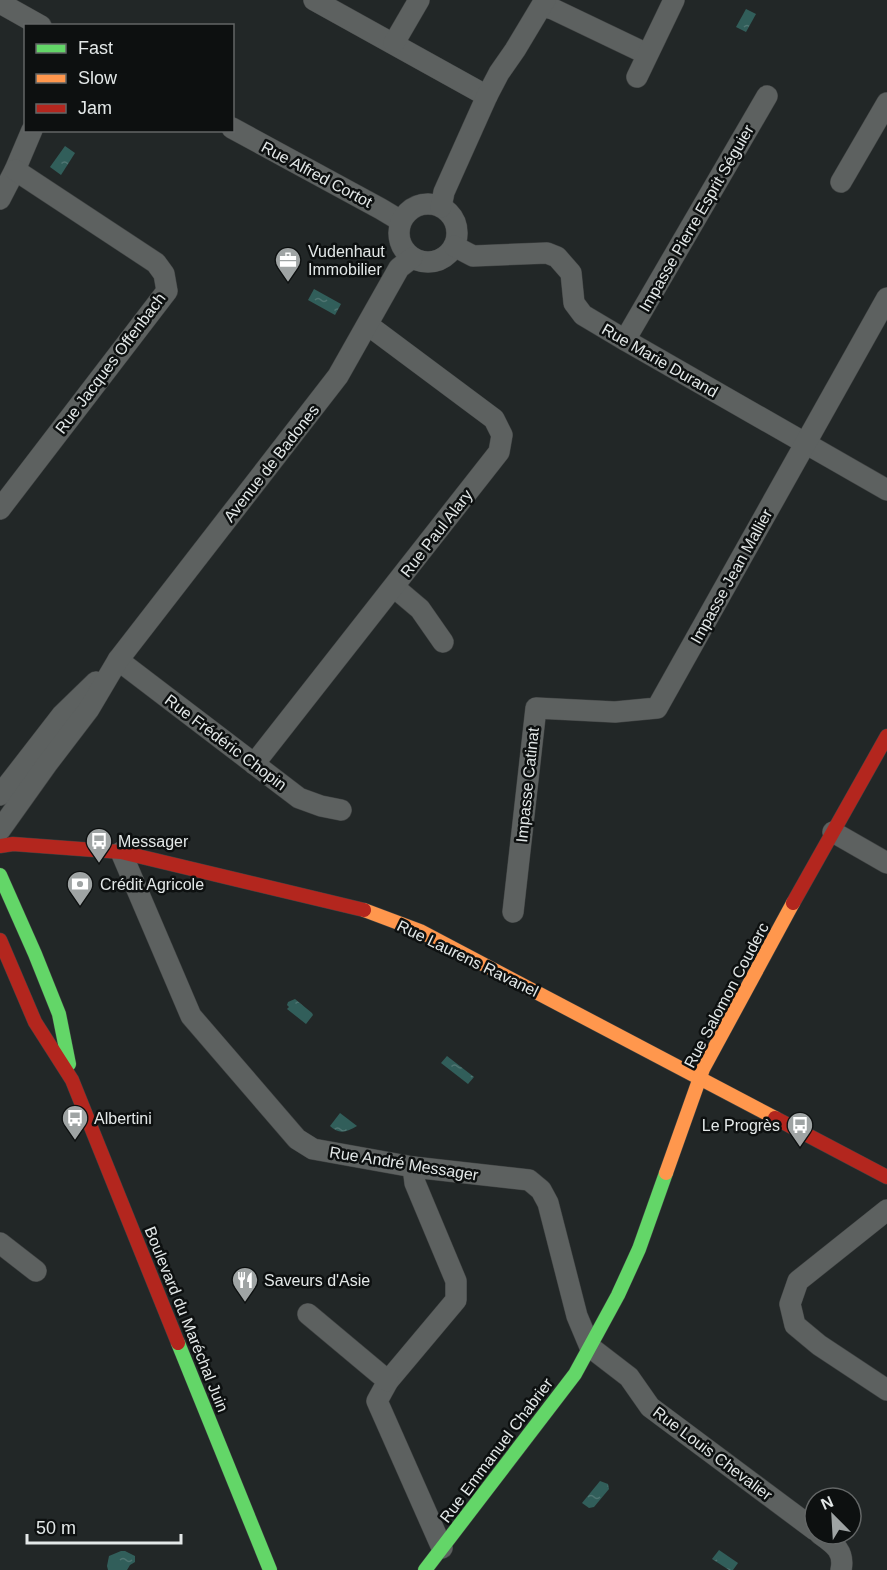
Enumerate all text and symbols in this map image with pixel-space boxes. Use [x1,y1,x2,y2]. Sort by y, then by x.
legend [24,24,234,132]
text: Fast [78,38,113,58]
text: Slow [78,68,118,88]
text: Jam [78,98,112,118]
street label: Impasse Pierre Esprit Séguier [636,121,757,315]
street label: Rue Alfred Cortot [259,138,375,211]
place label: Vudenhaut Immobilier [308,243,385,278]
office icon: Vudenhaut Immobilier [273,245,303,283]
street label: Rue Jacques Offenbach [52,290,169,437]
street label: Rue Marie Durand [599,320,721,400]
street label: Avenue de Badones [220,401,322,525]
street label: Rue Paul Alary [397,486,476,580]
street label: Impasse Jean Mallier [687,505,776,646]
street label: Rue Frédéric Chopin [162,691,290,794]
street label: Impasse Catinat [513,726,542,843]
bus stop icon: Messager [84,826,114,864]
place label: Messager [118,833,189,850]
bank icon: Crédit Agricole [65,869,95,907]
place label: Crédit Agricole [100,876,204,893]
street label: Rue Laurens Ravanel [395,917,541,1000]
street label: Rue Salomon Couderc [681,920,772,1071]
bus stop icon: Albertini [60,1103,90,1141]
place label: Albertini [94,1110,152,1127]
bus stop icon: Le Progrès [785,1110,815,1148]
place label: Le Progrès [702,1117,780,1134]
street label: Rue André Messager [328,1143,480,1184]
street label: Boulevard du Maréchal Juin [142,1224,232,1414]
restaurant icon: Saveurs d'Asie [230,1265,260,1303]
place label: Saveurs d'Asie [264,1272,370,1289]
street label: Rue Emmanuel Chabrier [437,1374,557,1526]
street label: Rue Louis Chevalier [650,1403,776,1504]
north arrow [803,1486,863,1546]
text: N [818,1493,836,1513]
scale bar [27,1507,182,1545]
text: 50 m [36,1518,76,1538]

